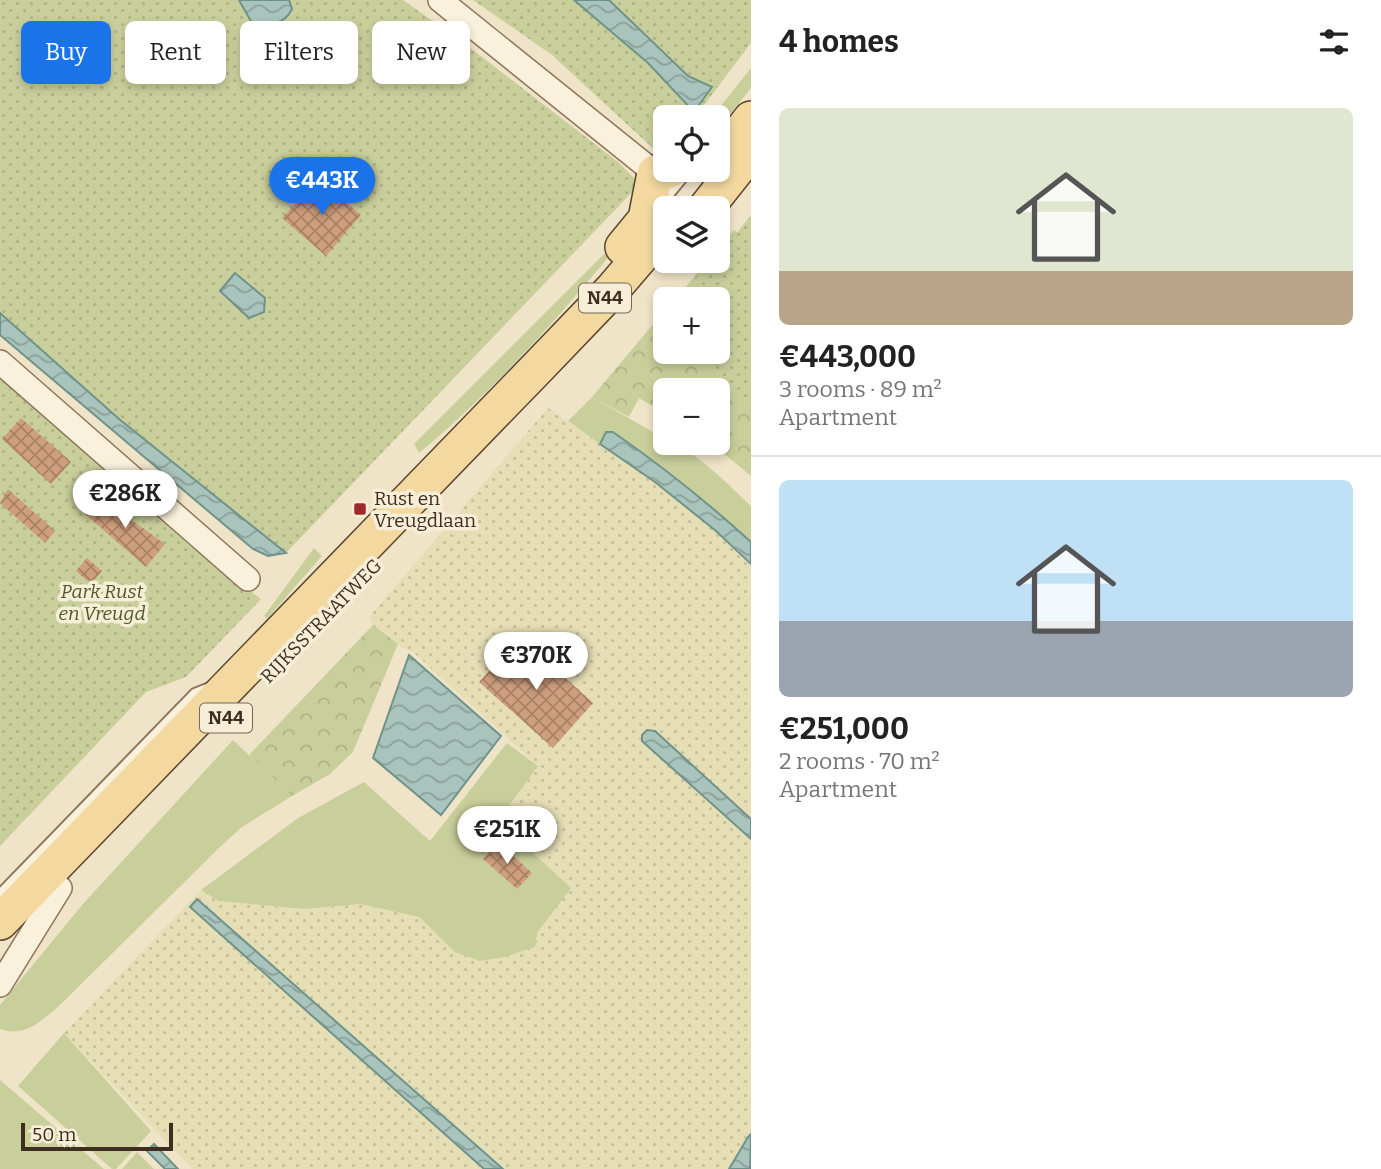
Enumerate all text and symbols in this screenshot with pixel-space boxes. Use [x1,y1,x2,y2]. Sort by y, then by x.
chip: Buy [21,21,111,84]
chip: Rent [125,21,226,84]
chip: Filters [240,21,358,84]
chip: New [372,21,470,84]
icon: filters [1315,23,1353,61]
text: 4 homes [779,24,899,60]
map controls [653,105,730,455]
button: locate [653,105,730,182]
icon: home [1003,154,1129,280]
pin: €443K [273,158,371,217]
text: €443K [285,166,359,194]
button: layers [653,196,730,273]
road number: N44 [579,284,631,312]
button: + [653,287,730,364]
text: €443,000 [779,339,916,375]
text: 3 rooms · 89 m² [779,375,942,403]
button: − [653,378,730,455]
text: Apartment [779,403,897,431]
pin: €286K [76,470,174,530]
text: €286K [89,479,161,507]
place label: Rust en Vreugdlaan [374,487,476,532]
marker: Rust en Vreugdlaan [352,501,368,517]
icon: home [1003,526,1129,652]
street label: RIJKSSTRAATWEG [256,554,386,688]
park label: Park Rust en Vreugd [58,580,146,625]
pin: €370K [487,632,585,692]
text: €370K [500,641,572,669]
road number: N44 [200,704,252,732]
text: €251,000 [779,711,909,747]
text: 2 rooms · 70 m² [779,747,940,775]
text: Apartment [779,775,897,803]
pin: €251K [458,806,556,866]
text: €251K [473,815,541,843]
scale bar [21,1120,173,1152]
text: 50 m [32,1123,76,1146]

